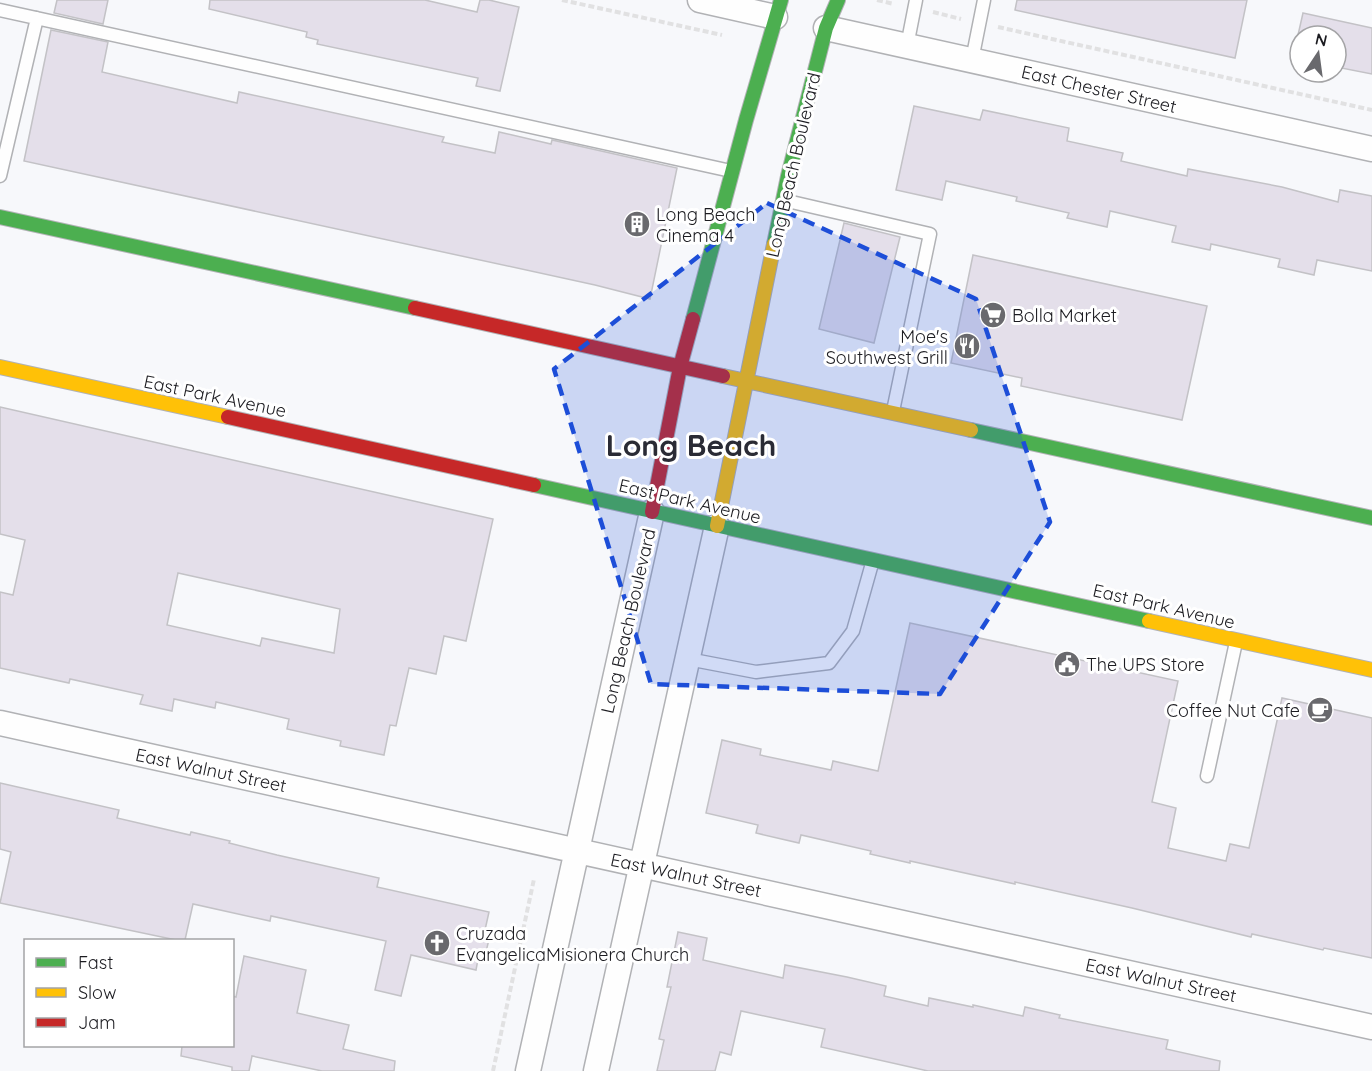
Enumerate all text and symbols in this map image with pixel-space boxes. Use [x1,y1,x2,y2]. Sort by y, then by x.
north arrow [1288,24,1348,84]
text: N [1313,28,1329,50]
street label: East Chester Street [1019,60,1179,118]
street label: Long Beach Boulevard [761,70,825,260]
place label: Long Beach Cinema 4 [656,203,755,247]
building icon: Long Beach Cinema 4 [622,209,652,239]
supermarket icon: Bolla Market [978,300,1008,330]
place label: Bolla Market [1012,304,1117,327]
place label: Moe's Southwest Grill [826,325,948,369]
restaurant icon: Moe's Southwest Grill [952,331,982,361]
street label: East Park Avenue [142,370,288,422]
district label: Long Beach [606,426,776,464]
street label: East Park Avenue [617,473,763,529]
street label: Long Beach Boulevard [596,526,660,716]
street label: East Park Avenue [1091,578,1237,634]
public building icon: The UPS Store [1052,649,1082,679]
place label: The UPS Store [1086,653,1204,676]
cafe icon: Coffee Nut Cafe [1305,695,1335,725]
place label: Coffee Nut Cafe [1166,699,1300,722]
street label: East Walnut Street [133,743,289,797]
street label: East Walnut Street [608,848,764,902]
place label: Cruzada EvangelicaMisionera Church [456,922,689,966]
church icon: Cruzada EvangelicaMisionera Church [422,928,452,958]
legend [24,939,234,1047]
text: Fast [78,951,113,974]
street label: East Walnut Street [1083,953,1239,1007]
text: Slow [78,981,116,1004]
text: Jam [78,1011,116,1034]

